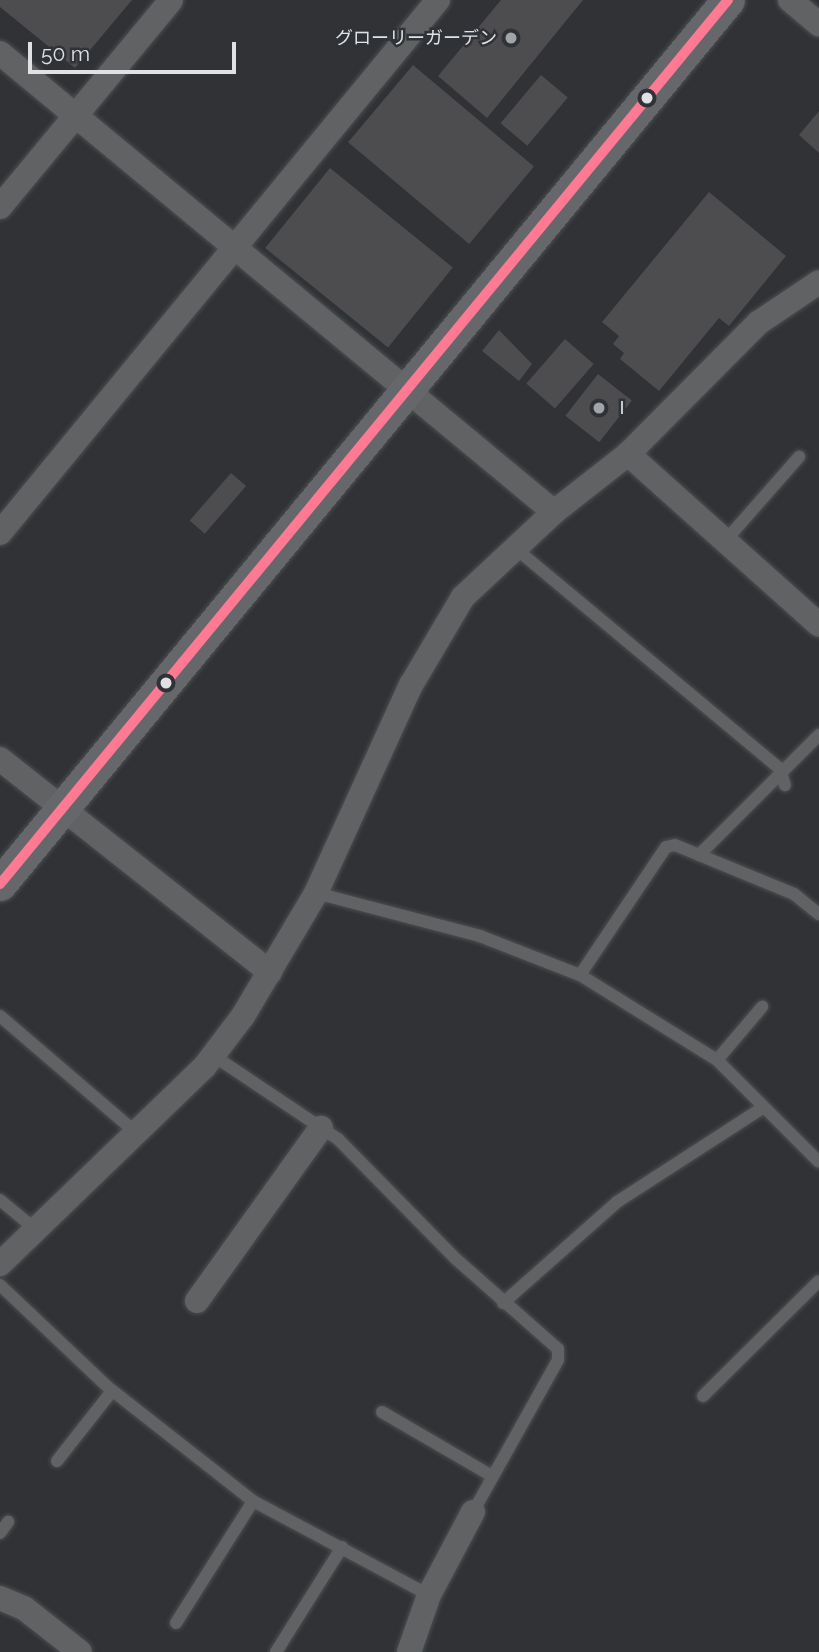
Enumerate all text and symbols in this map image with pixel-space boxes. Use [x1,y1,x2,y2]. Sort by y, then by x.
place label: グローリーガーデン [335,27,497,49]
scale bar [32,28,240,72]
marker: グローリーガーデン [503,30,519,46]
text: 50 m [41,41,90,66]
unlabelled marker [640,91,654,105]
place label: Ⅰ [613,397,631,419]
marker: Ⅰ [591,400,607,416]
unlabelled marker [159,676,173,690]

